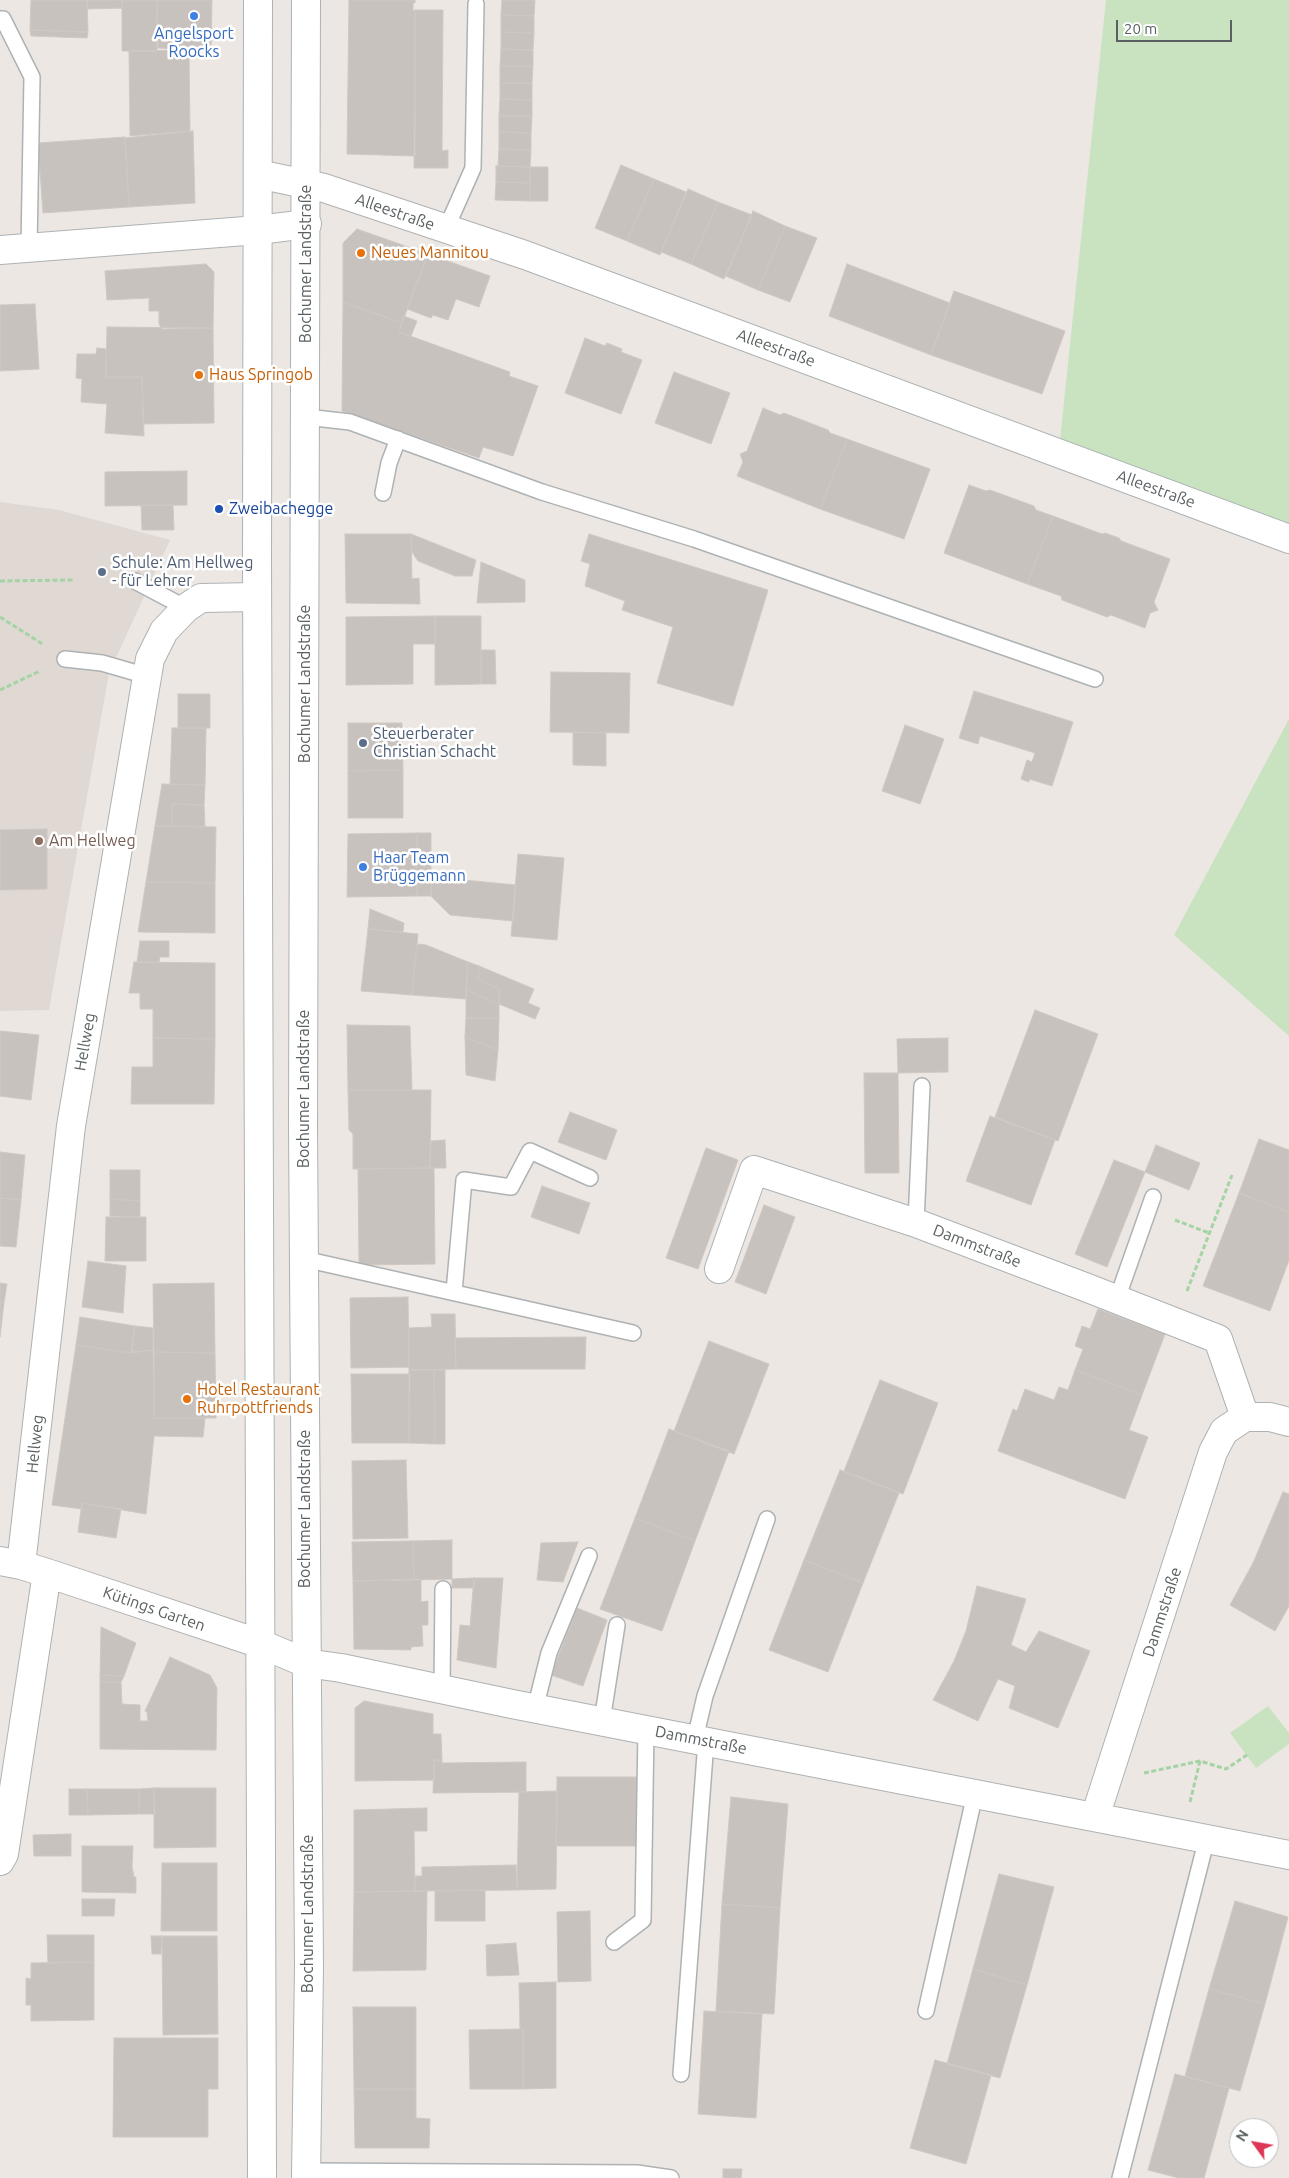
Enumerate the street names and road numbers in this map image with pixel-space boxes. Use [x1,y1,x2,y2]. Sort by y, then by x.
street label: Bochumer Landstraße [296,185,316,343]
street label: Alleestraße [353,190,437,234]
street label: Alleestraße [734,325,818,371]
street label: Alleestraße [1114,466,1198,512]
street label: Bochumer Landstraße [295,605,315,763]
street label: Bochumer Landstraße [294,1010,314,1168]
street label: Hellweg [70,1011,100,1073]
street label: Dammstraße [930,1220,1024,1272]
street label: Hellweg [22,1414,48,1474]
street label: Bochumer Landstraße [295,1430,315,1588]
street label: Dammstraße [1138,1565,1186,1659]
street label: Kütings Garten [100,1582,208,1636]
street label: Dammstraße [653,1722,749,1758]
street label: Bochumer Landstraße [298,1835,318,1993]

